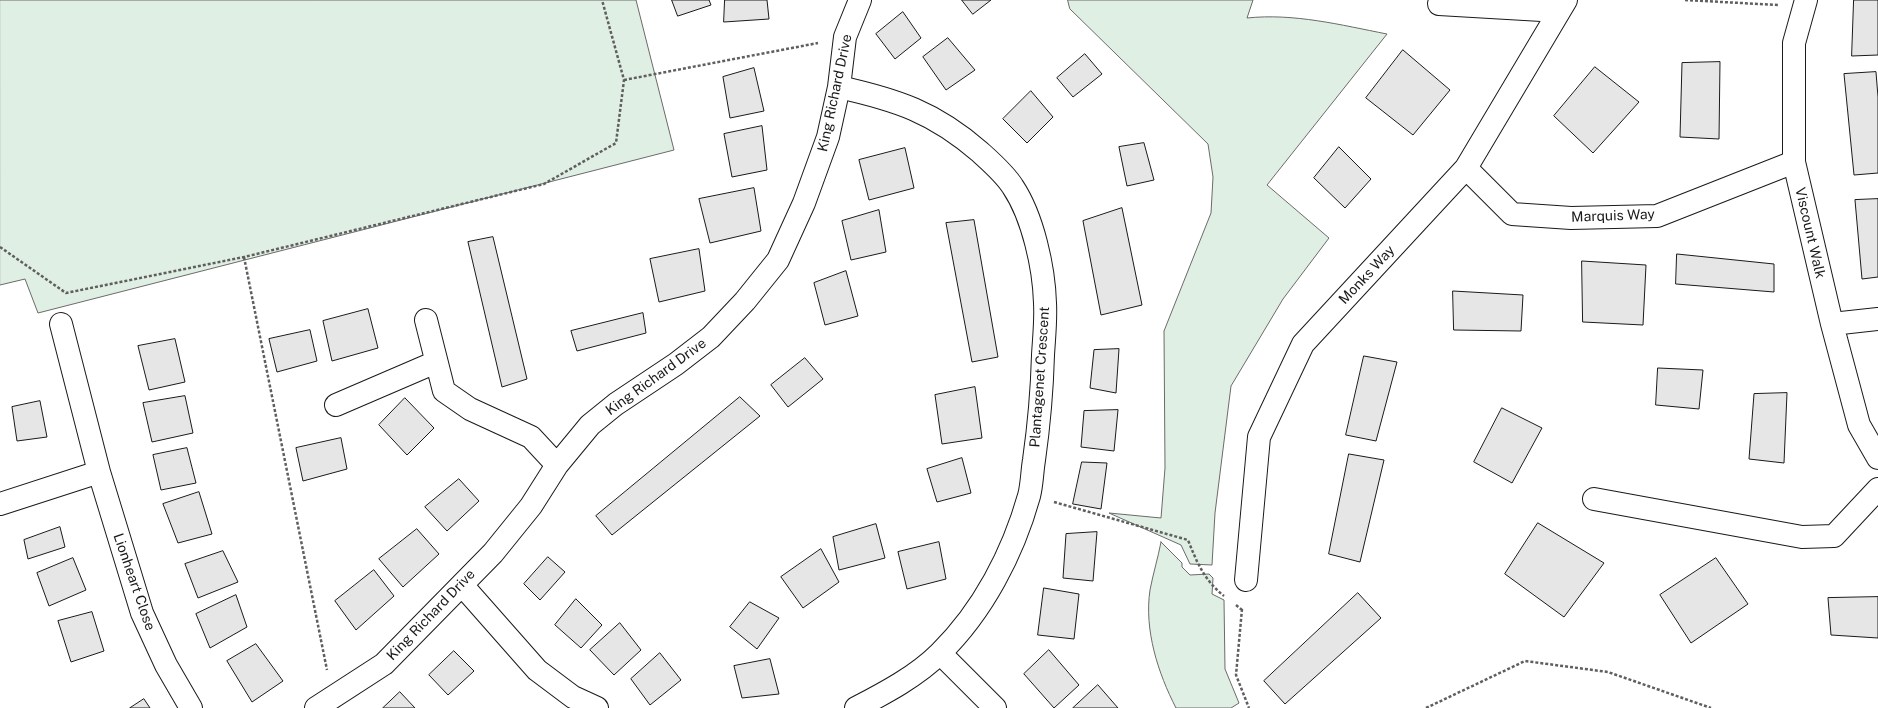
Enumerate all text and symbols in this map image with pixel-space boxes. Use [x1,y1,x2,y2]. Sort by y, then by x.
street label: King Richard Drive [814,33,856,153]
street label: Viscount Walk [1791,186,1829,280]
street label: Marquis Way [1571,206,1655,226]
street label: Monks Way [1336,242,1398,308]
street label: Plantagenet Crescent [1027,306,1053,448]
street label: King Richard Drive [602,335,710,419]
street label: Lionheart Close [109,531,159,633]
street label: King Richard Drive [383,566,479,664]

